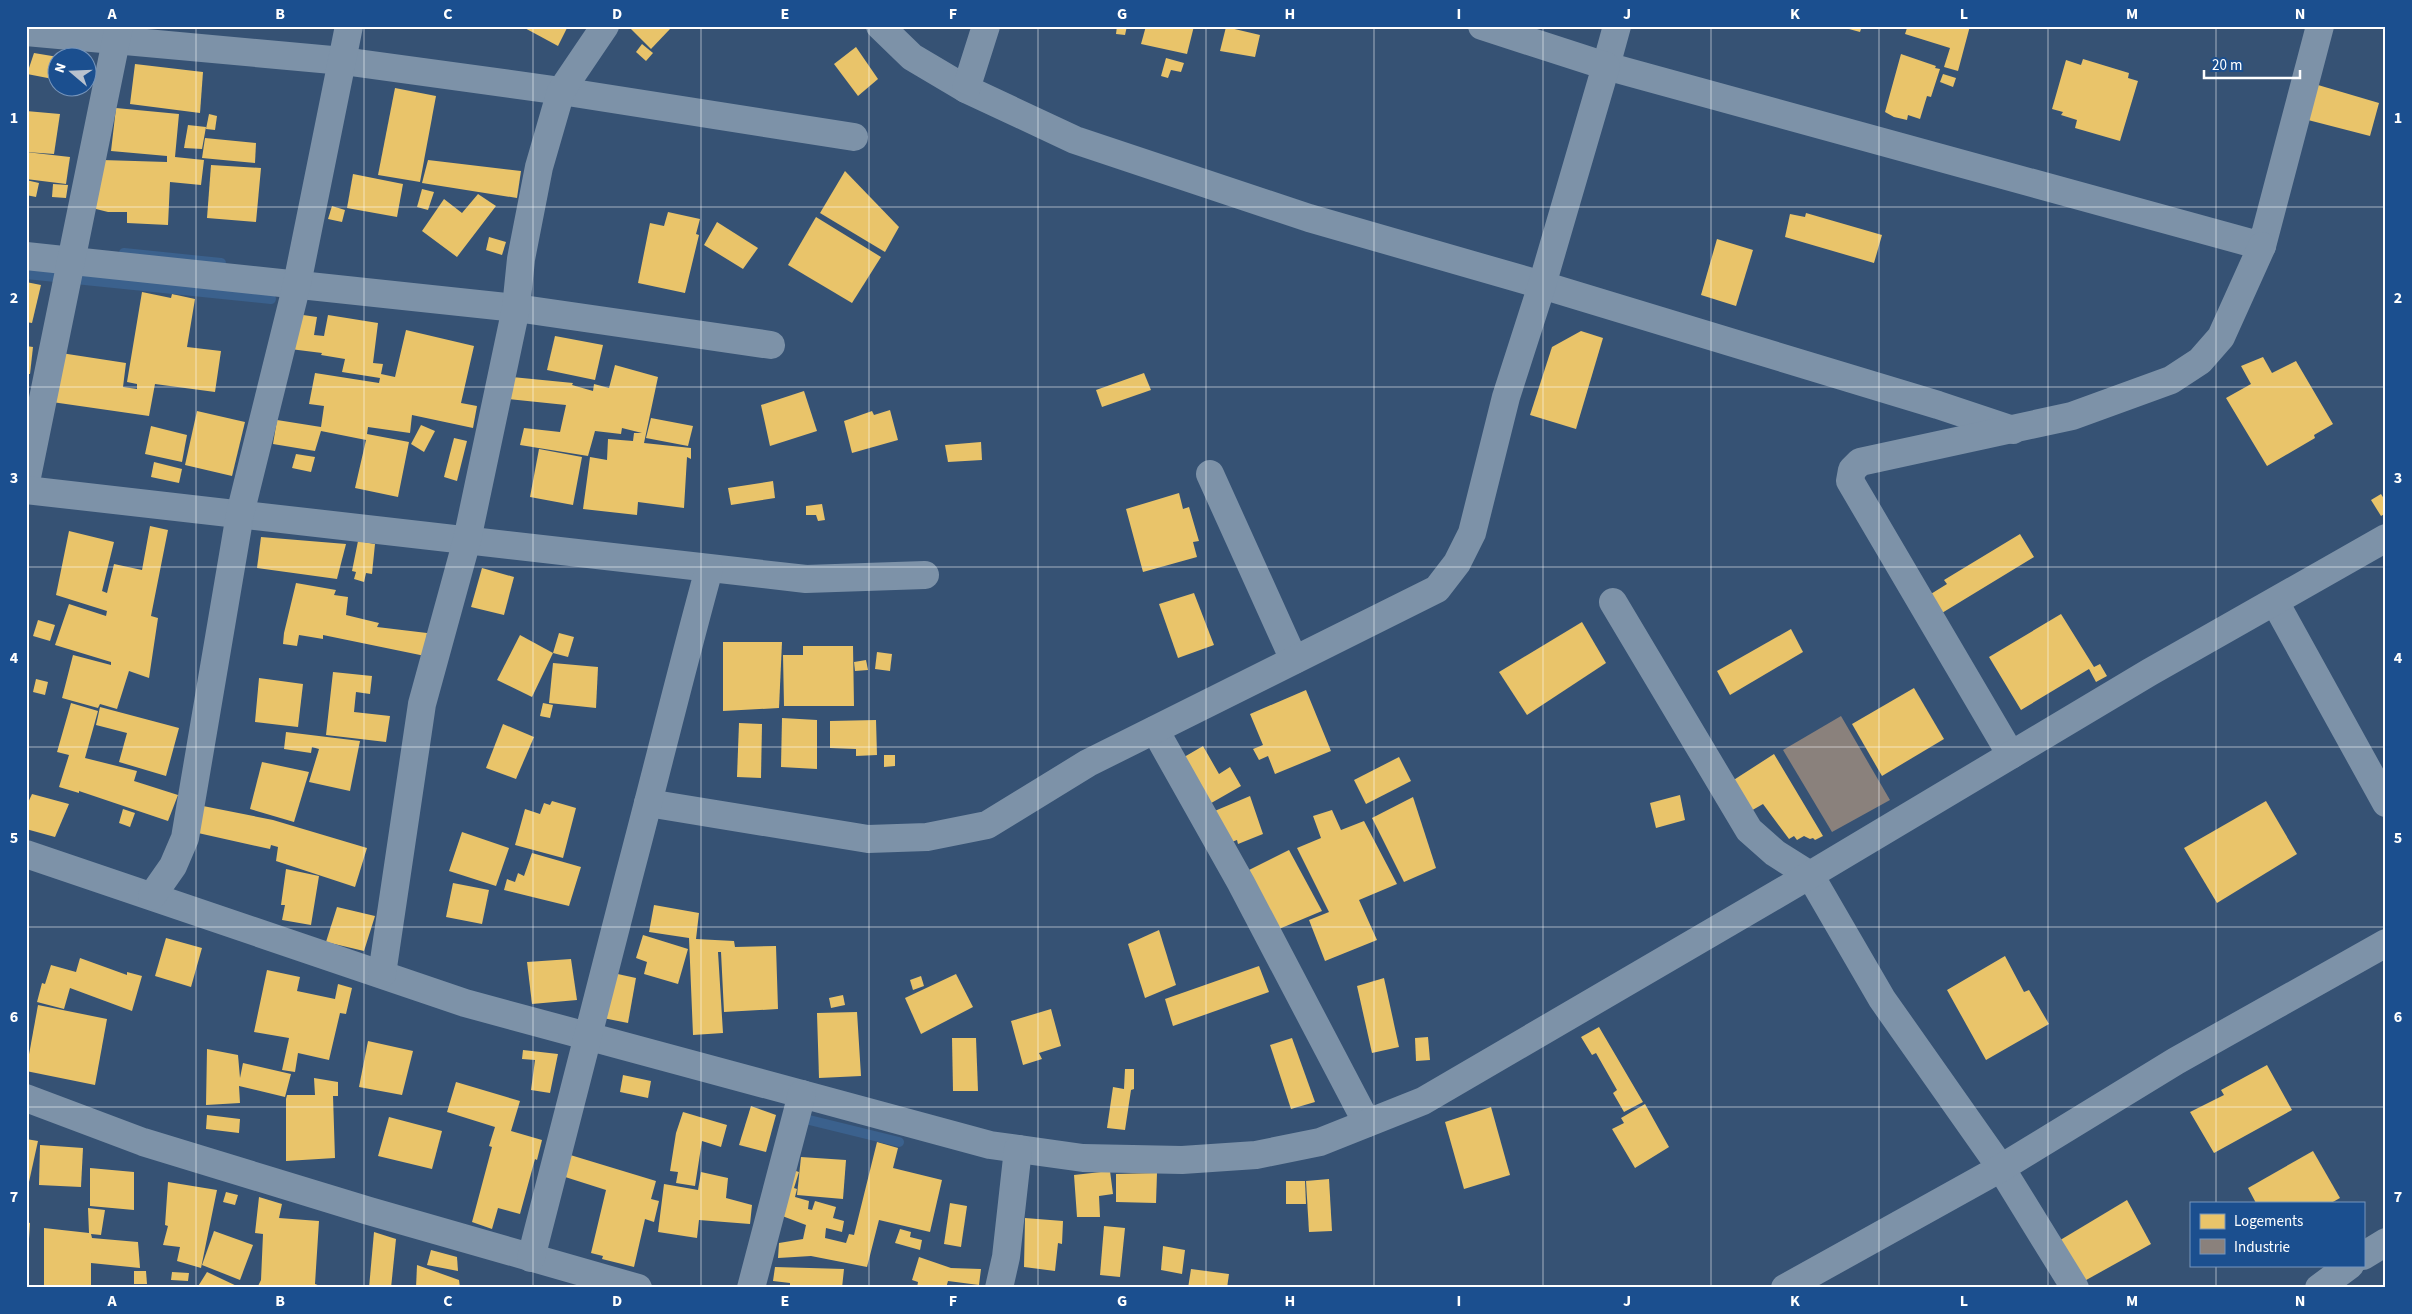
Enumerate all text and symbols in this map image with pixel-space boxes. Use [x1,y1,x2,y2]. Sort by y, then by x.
text: A [106,3,117,25]
text: B [275,3,285,25]
text: C [443,3,453,25]
text: D [612,3,622,25]
text: E [781,3,789,25]
text: F [949,3,957,25]
text: G [1117,3,1127,25]
text: H [1285,3,1295,25]
text: I [1457,3,1461,25]
text: J [1623,3,1631,25]
text: K [1790,3,1800,25]
text: L [1960,3,1968,25]
text: M [2126,3,2138,25]
text: N [2295,3,2305,25]
north arrow [48,48,98,98]
scale bar [2204,48,2301,80]
text: 20 m [2212,55,2242,76]
text: N [50,60,72,76]
text: 1 [10,107,18,129]
text: 1 [2394,107,2402,129]
text: 2 [10,287,18,309]
text: 2 [2394,287,2402,309]
text: 3 [10,467,18,489]
text: 3 [2394,467,2402,489]
text: 4 [10,647,19,669]
text: 4 [2394,647,2403,669]
text: 5 [10,827,18,849]
text: 5 [2394,827,2402,849]
text: 6 [10,1006,18,1028]
text: 6 [2394,1006,2402,1028]
text: 7 [10,1186,18,1208]
text: 7 [2394,1186,2402,1208]
legend [2190,1202,2364,1266]
text: Logements [2234,1211,2303,1232]
text: Industrie [2234,1237,2290,1258]
text: A [106,1290,117,1312]
text: B [275,1290,285,1312]
text: C [443,1290,453,1312]
text: D [612,1290,622,1312]
text: E [781,1290,789,1312]
text: F [949,1290,957,1312]
text: G [1117,1290,1127,1312]
text: H [1285,1290,1295,1312]
text: I [1457,1290,1461,1312]
text: J [1623,1290,1631,1312]
text: K [1790,1290,1800,1312]
text: L [1960,1290,1968,1312]
text: M [2126,1290,2138,1312]
text: N [2295,1290,2305,1312]

